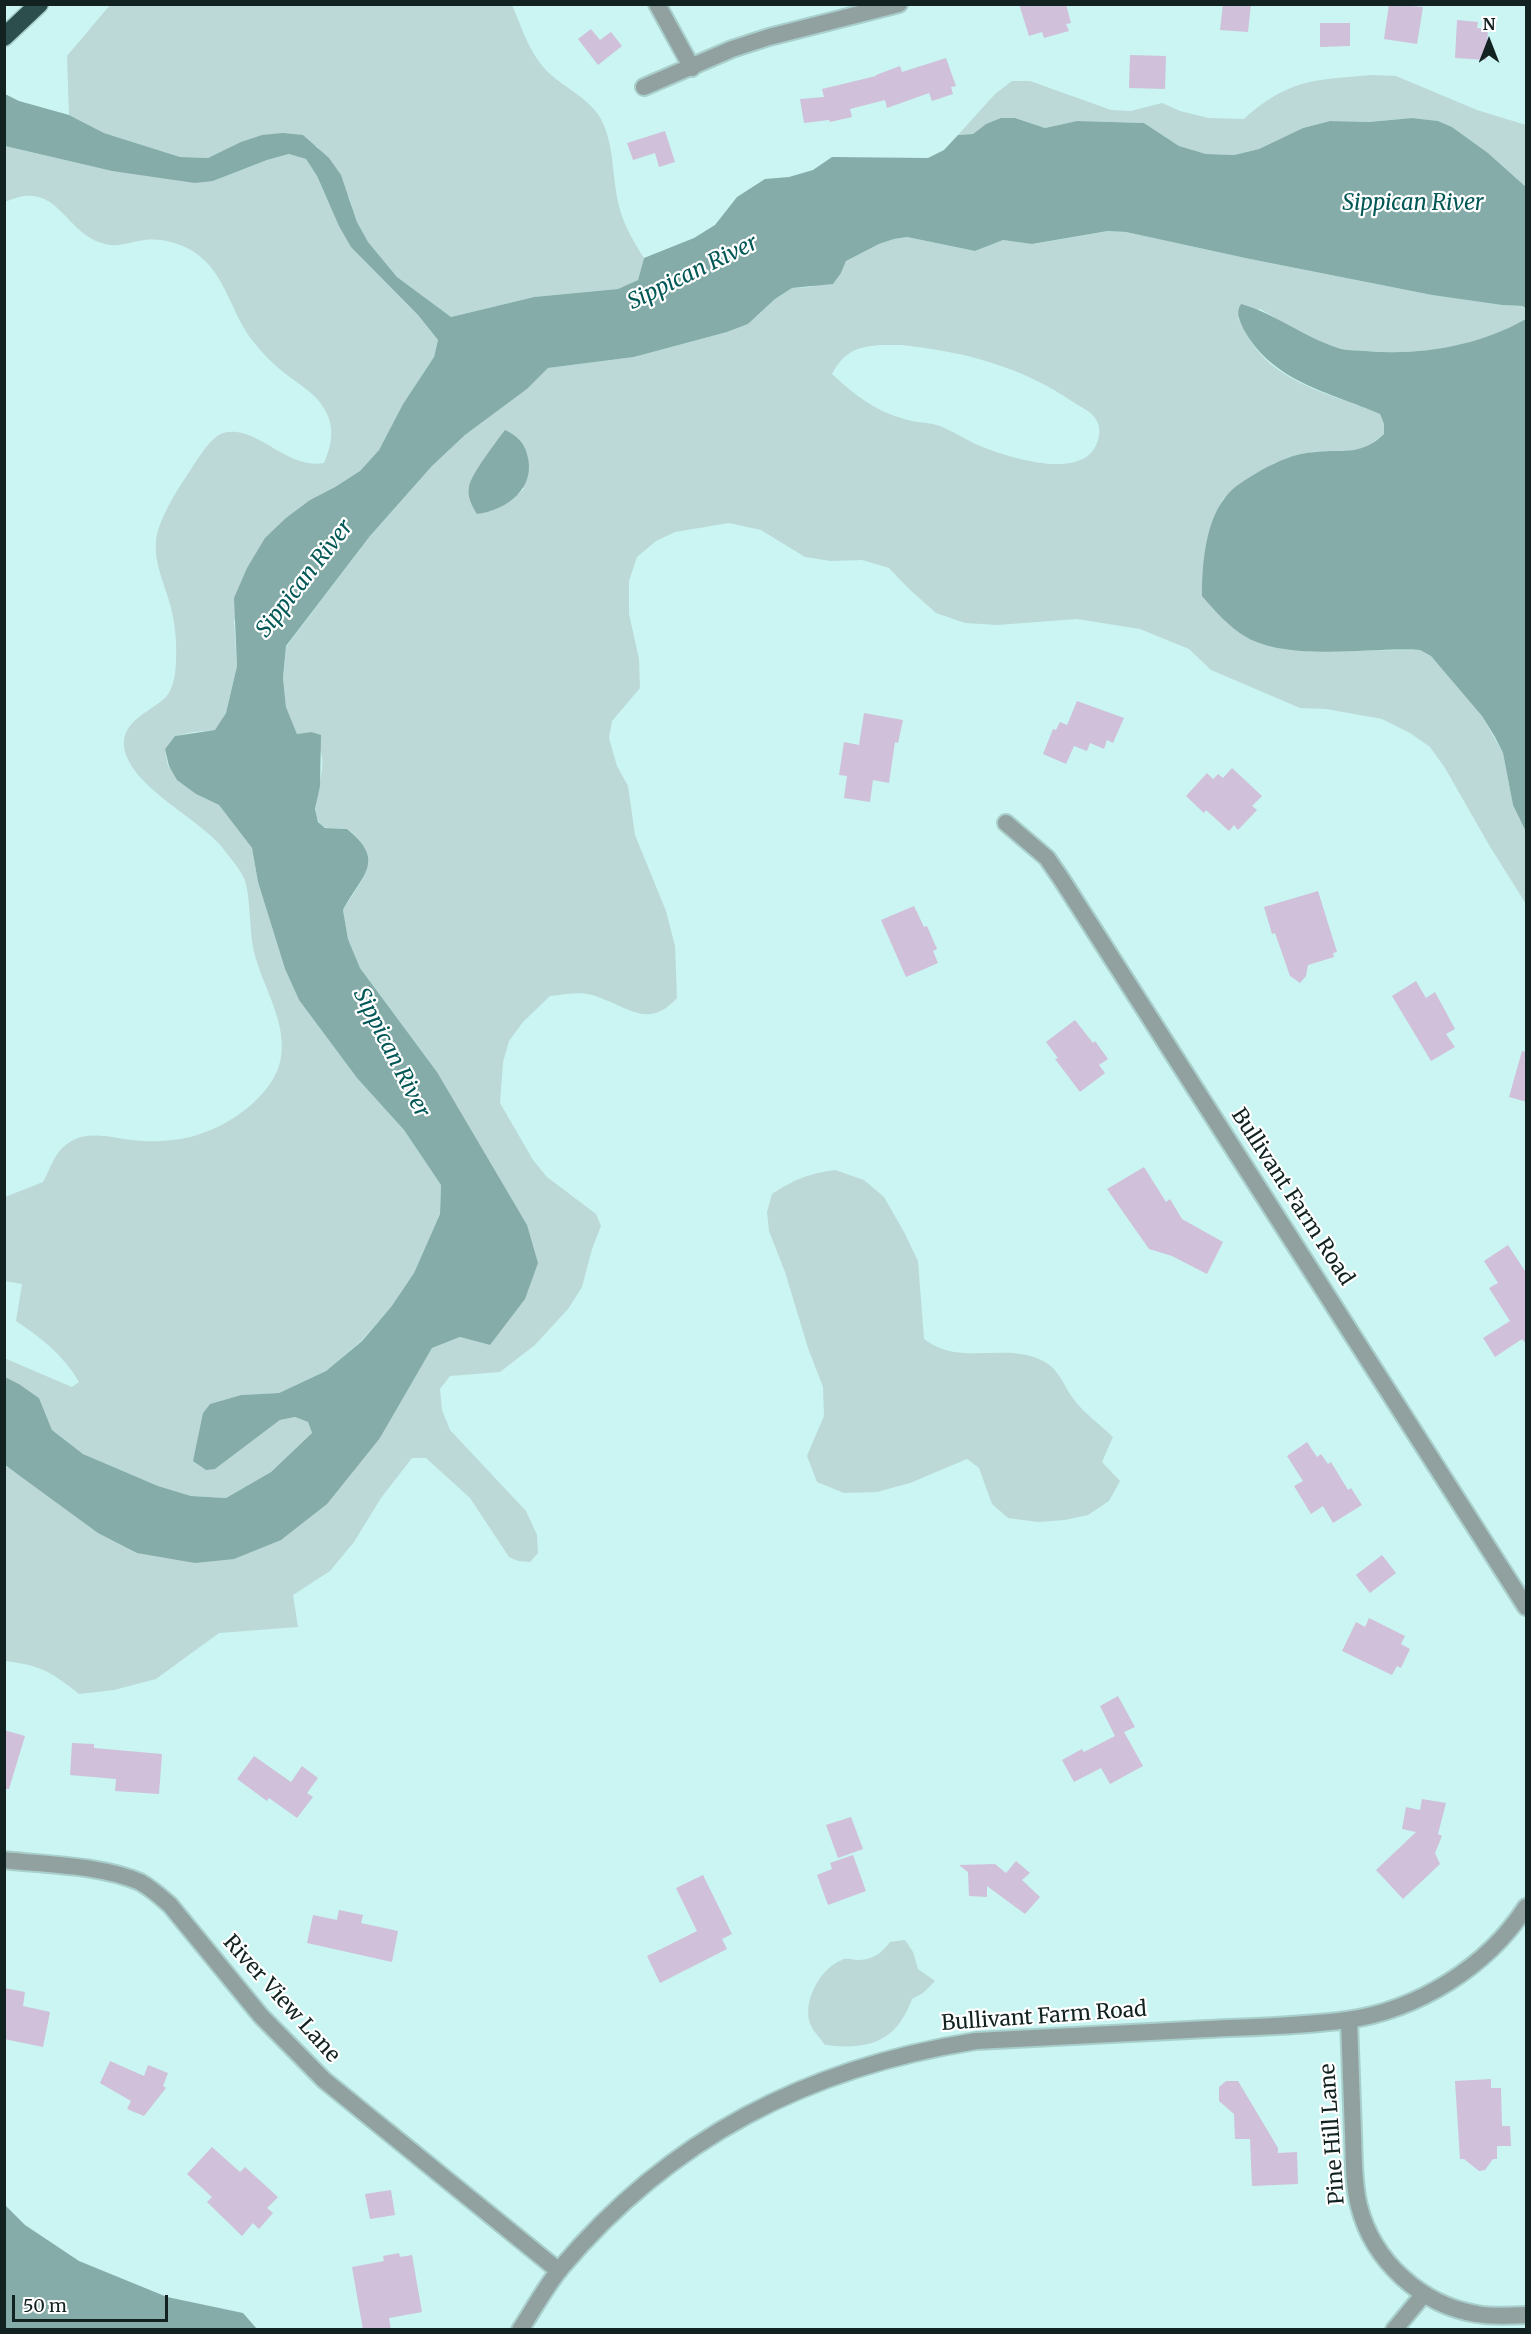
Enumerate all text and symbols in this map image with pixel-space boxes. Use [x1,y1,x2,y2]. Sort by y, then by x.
north arrow [1459,12,1519,72]
text: N [1483,14,1495,34]
water label: Sippican River [1342,191,1484,217]
water label: Sippican River [624,230,762,316]
water label: Sippican River [251,515,359,643]
water label: Sippican River [347,984,435,1122]
street label: Bullivant Farm Road [1225,1104,1359,1290]
street label: River View Lane [217,1930,345,2068]
street label: Bullivant Farm Road [940,1997,1148,2037]
street label: Pine Hill Lane [1315,2063,1351,2205]
scale bar [15,2283,171,2321]
text: 50 m [23,2294,67,2317]

